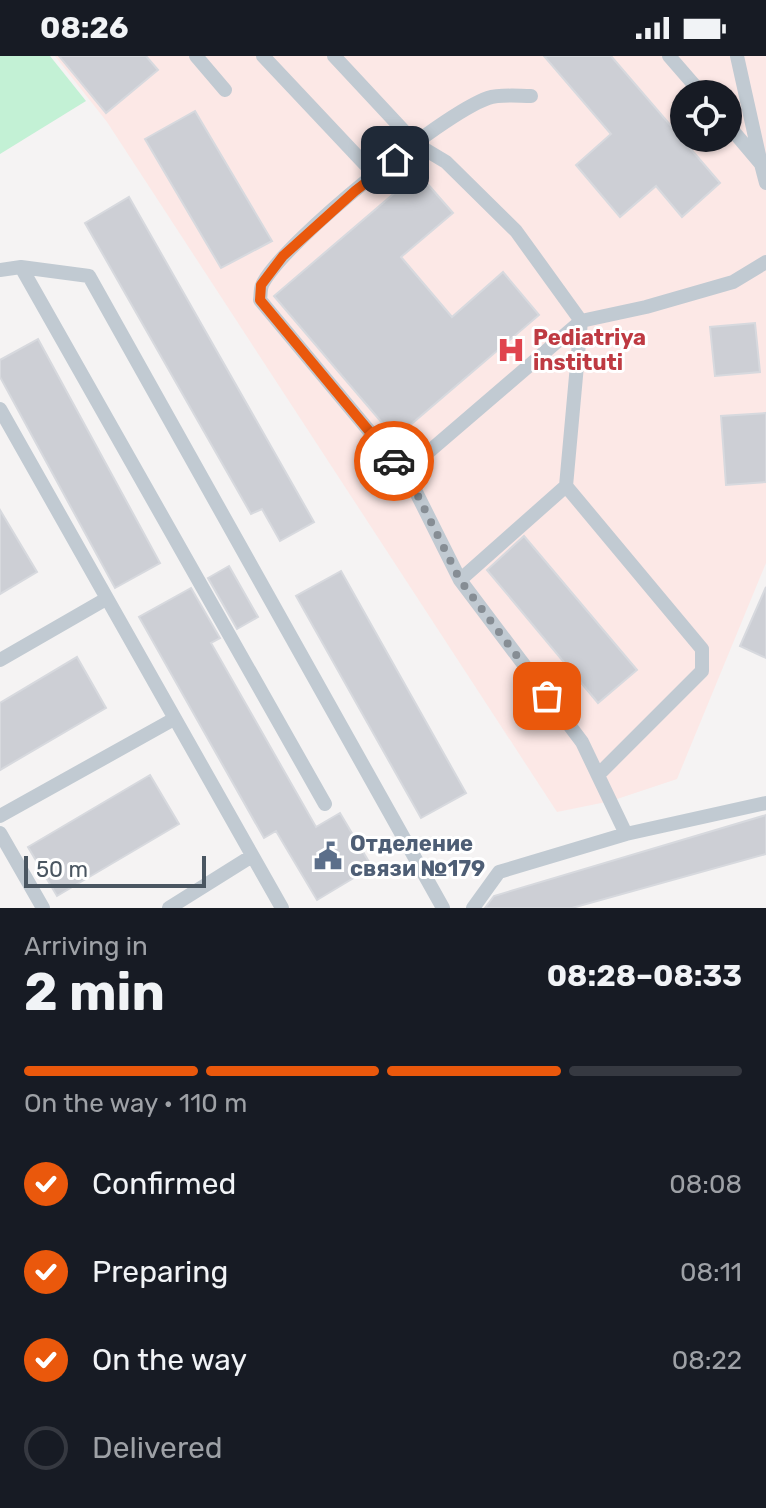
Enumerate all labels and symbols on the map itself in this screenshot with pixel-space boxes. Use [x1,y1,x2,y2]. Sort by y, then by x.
pin [361,126,429,194]
place label: Pediatriya instituti [533,324,646,376]
hospital icon: Pediatriya instituti [496,335,526,365]
courier [354,421,434,501]
pin [513,662,581,730]
place label: Отделение связи №179 [350,830,485,882]
public building icon: Отделение связи №179 [313,841,343,871]
scale bar [24,852,206,888]

